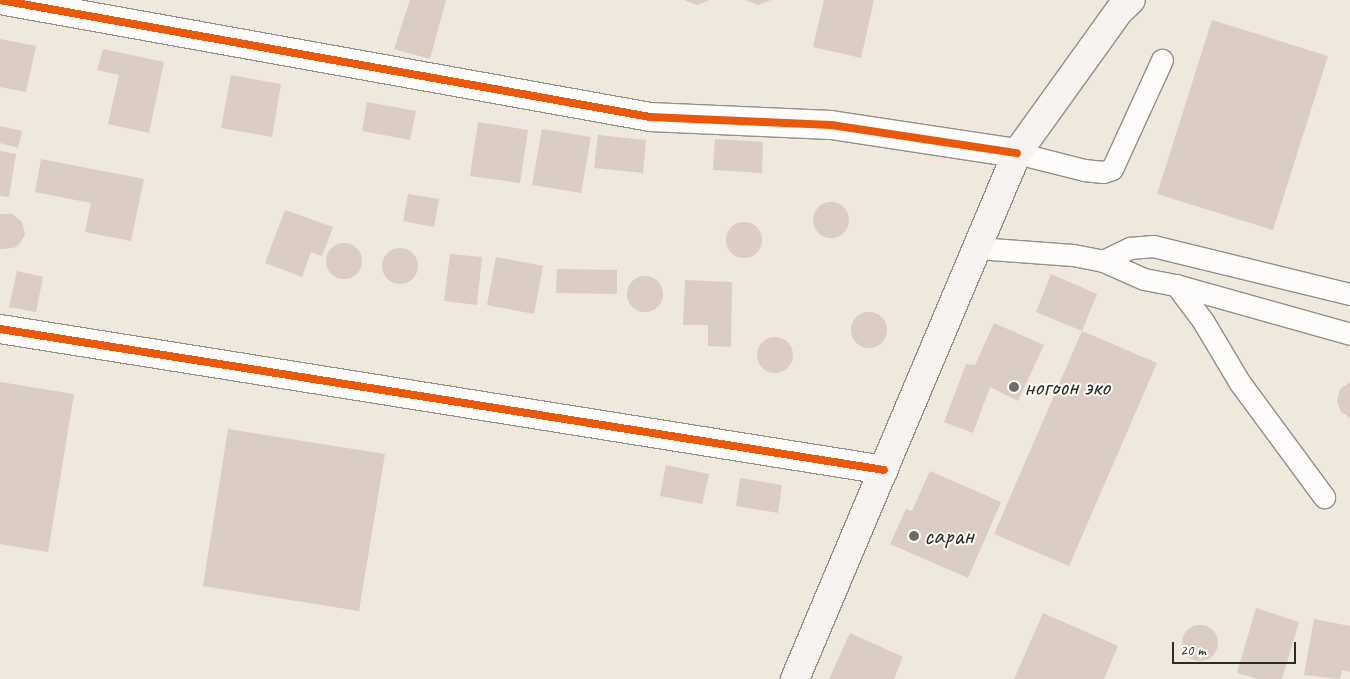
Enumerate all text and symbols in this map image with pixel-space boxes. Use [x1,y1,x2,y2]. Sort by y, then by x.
place label: ногоон эко [1024,372,1110,402]
marker: ногоон эко [1008,381,1020,393]
place label: саран [924,521,974,551]
marker: саран [908,530,920,542]
scale bar [1175,632,1299,664]
text: 20 m [1180,641,1206,660]

